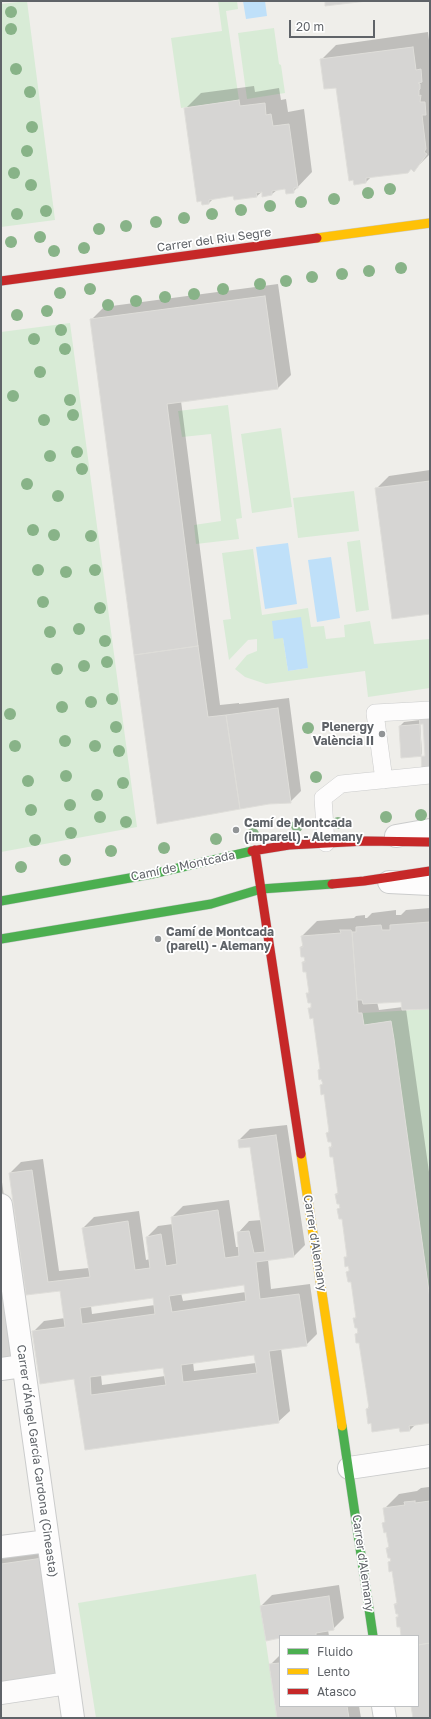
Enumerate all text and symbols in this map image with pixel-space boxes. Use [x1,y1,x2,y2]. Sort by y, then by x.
scale bar [291,12,377,38]
text: 20 m [296,19,324,34]
street label: Carrer del Riu Segre [156,225,272,255]
place label: Plenergy València II [313,720,374,748]
marker: Plenergy València II [377,729,387,739]
place label: Camí de Montcada (imparell) - Alemany [244,816,363,844]
marker: Camí de Montcada (imparell) - Alemany [231,825,241,835]
street label: Camí de Montcada [130,848,236,884]
place label: Camí de Montcada (parell) - Alemany [166,925,274,953]
marker: Camí de Montcada (parell) - Alemany [153,934,163,944]
street label: Carrer d'Alemany [300,1194,330,1292]
street label: Carrer d'Ángel García Cardona (Cineasta) [14,1344,60,1578]
street label: Carrer d'Alemany [349,1514,377,1612]
legend [279,1635,419,1707]
text: Fluido [317,1644,353,1659]
text: Lento [317,1664,350,1679]
text: Atasco [317,1684,356,1699]

